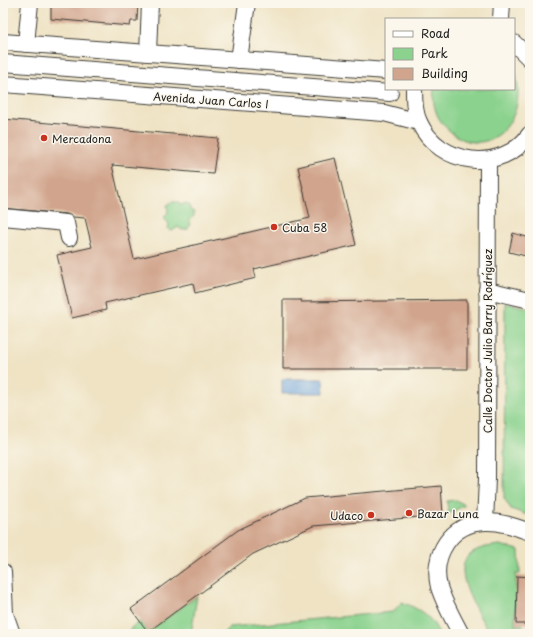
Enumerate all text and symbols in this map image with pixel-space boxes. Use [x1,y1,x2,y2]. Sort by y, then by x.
legend [385,18,515,90]
text: Road [421,24,450,42]
text: Park [421,44,448,62]
text: Building [421,64,468,82]
street label: Avenida Juan Carlos I [153,87,269,113]
place label: Mercadona [52,130,111,147]
marker: Mercadona [39,133,49,143]
place label: Cuba 58 [282,219,327,236]
marker: Cuba 58 [269,222,279,232]
street label: Calle Doctor Julio Barry Rodríguez [479,249,496,433]
place label: Bazar Luna [417,505,479,522]
place label: Udaco [330,507,363,524]
marker: Bazar Luna [404,508,414,518]
marker: Udaco [366,510,376,520]

